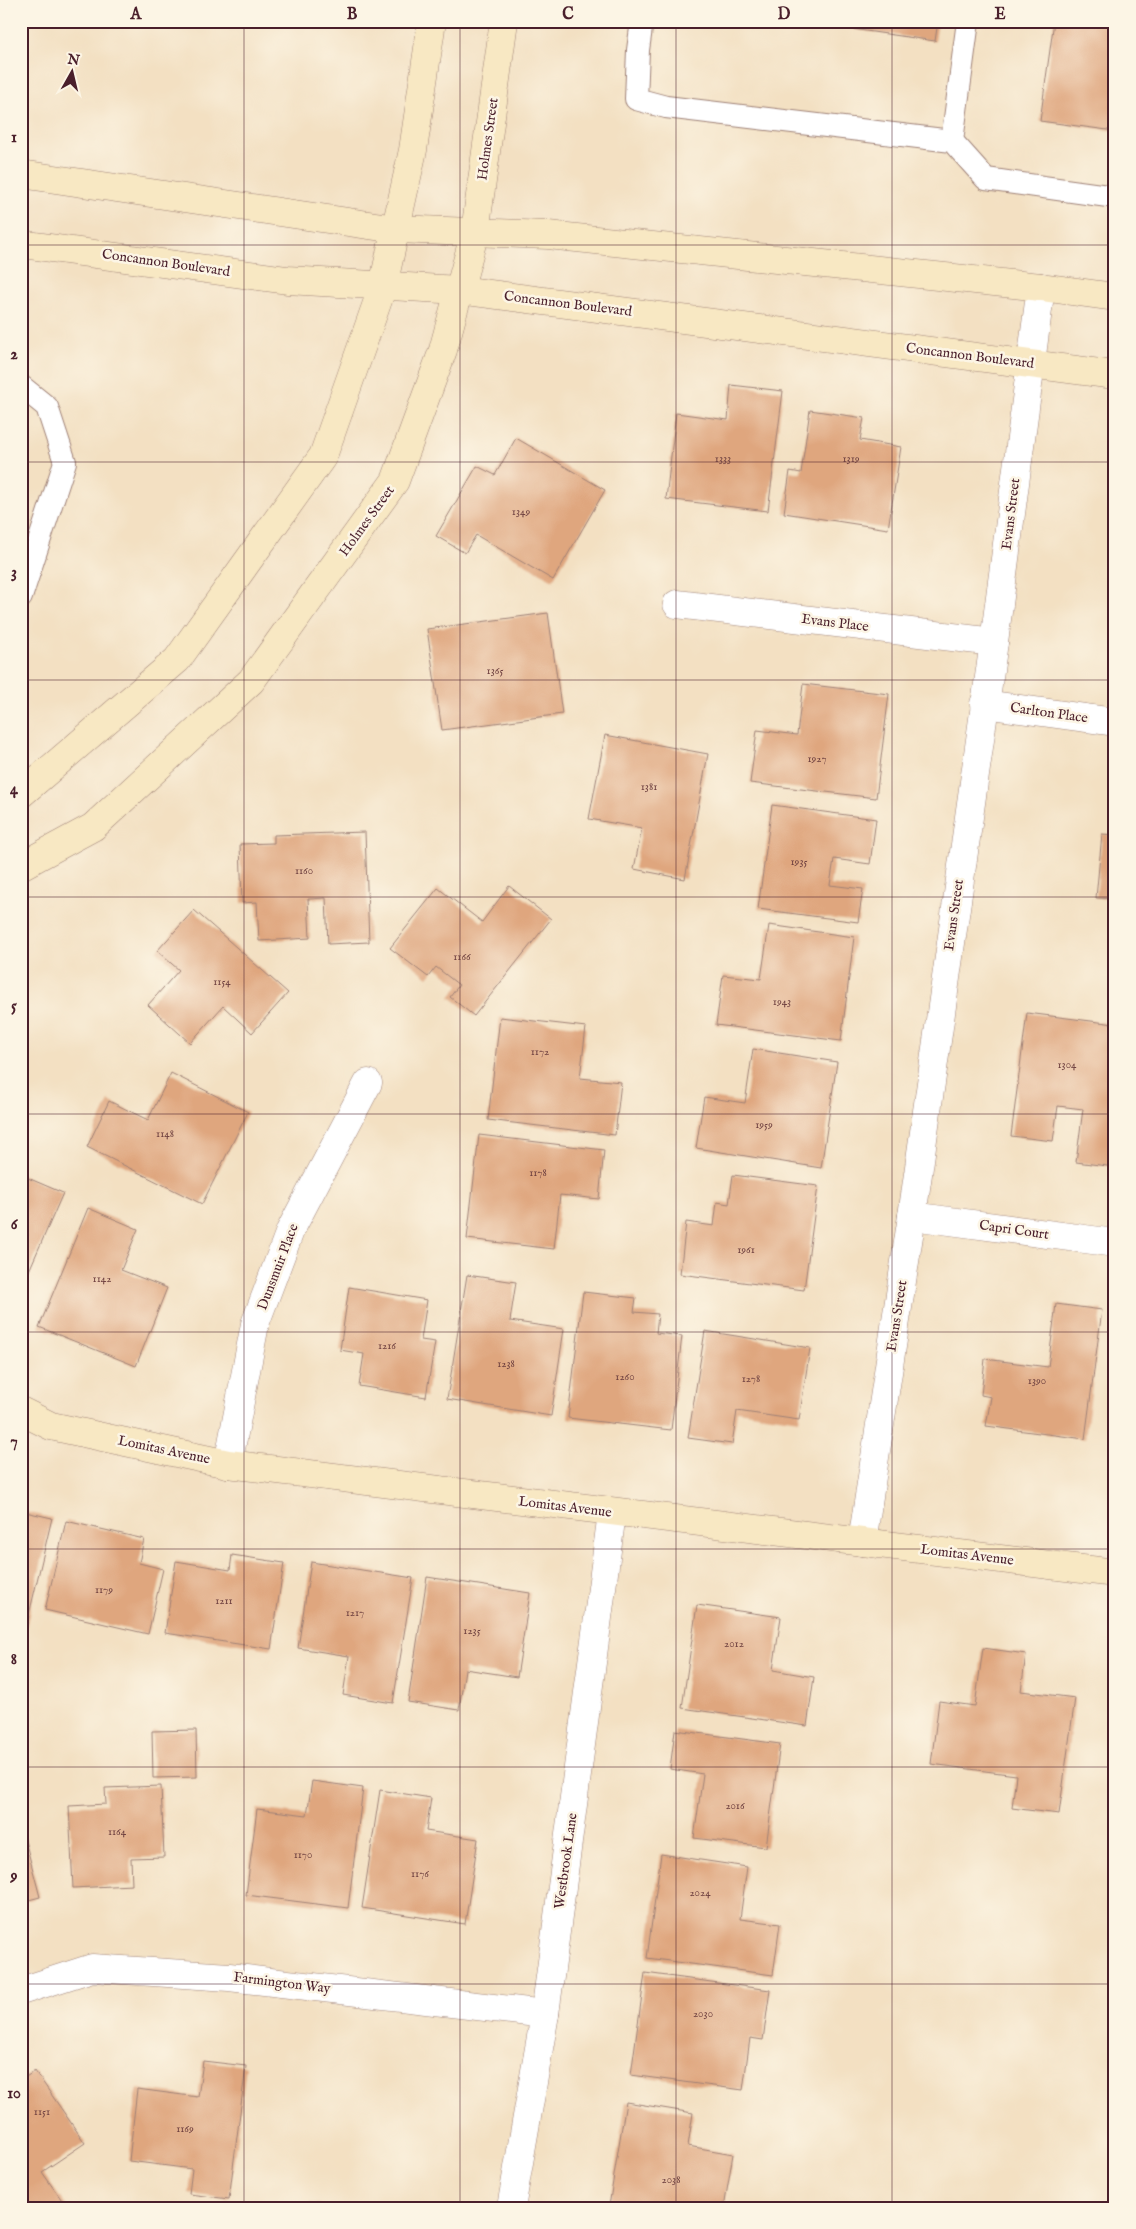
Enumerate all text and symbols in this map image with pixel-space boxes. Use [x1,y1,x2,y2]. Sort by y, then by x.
text: A [130,5,143,25]
text: B [347,5,358,25]
text: C [562,5,574,25]
text: D [778,5,791,25]
text: E [994,5,1006,25]
north arrow [48,48,98,98]
text: N [65,50,81,70]
street label: Holmes Street [473,96,503,181]
text: 1 [11,128,17,148]
street label: Concannon Boulevard [101,245,232,281]
street label: Concannon Boulevard [503,287,634,321]
street label: Concannon Boulevard [905,339,1036,373]
text: 2 [10,345,18,365]
house number: 1333 [715,452,731,466]
house number: 1319 [842,452,860,466]
street label: Evans Street [998,477,1024,551]
street label: Holmes Street [335,482,399,560]
house number: 1349 [512,505,530,519]
text: 3 [11,563,17,583]
street label: Evans Place [800,610,870,636]
house number: 1365 [487,664,503,678]
street label: Carlton Place [1009,699,1090,727]
house number: 1927 [807,752,827,766]
text: 4 [10,780,19,800]
house number: 1381 [641,780,657,794]
house number: 1935 [791,855,808,869]
house number: 1160 [295,864,313,878]
street label: Evans Street [940,878,968,952]
house number: 1166 [453,950,471,964]
house number: 1154 [213,975,231,989]
house number: 1943 [773,995,791,1009]
text: 5 [11,997,17,1017]
house number: 1172 [531,1045,549,1059]
house number: 1304 [1057,1058,1077,1072]
house number: 1959 [755,1118,773,1132]
house number: 1148 [156,1127,174,1141]
house number: 1178 [529,1166,547,1180]
text: 6 [11,1215,19,1235]
street label: Capri Court [978,1216,1050,1244]
street label: Dunsmuir Place [253,1221,303,1313]
house number: 1961 [737,1243,755,1257]
house number: 1142 [93,1272,111,1286]
street label: Evans Street [882,1279,912,1353]
house number: 1216 [378,1339,396,1353]
house number: 1238 [497,1357,515,1371]
house number: 1260 [615,1370,635,1384]
house number: 1278 [742,1372,760,1386]
house number: 1390 [1028,1374,1046,1388]
street label: Lomitas Avenue [116,1431,212,1469]
text: 7 [10,1432,18,1452]
street label: Lomitas Avenue [517,1492,613,1522]
street label: Lomitas Avenue [919,1540,1015,1570]
house number: 1179 [95,1583,113,1597]
house number: 1211 [215,1594,233,1608]
house number: 1217 [346,1606,364,1620]
house number: 1235 [463,1624,481,1638]
house number: 2012 [724,1637,744,1651]
text: 8 [11,1650,17,1670]
house number: 2016 [725,1799,745,1813]
street label: Westbrook Lane [550,1811,582,1910]
house number: 1164 [108,1825,127,1839]
house number: 1170 [294,1848,312,1862]
text: 9 [10,1867,18,1887]
house number: 1176 [411,1867,429,1881]
house number: 2024 [689,1886,711,1900]
street label: Farmington Way [232,1968,332,1998]
house number: 2030 [693,2007,713,2021]
text: 10 [7,2084,21,2104]
house number: 1151 [34,2105,50,2119]
house number: 1169 [176,2122,194,2136]
house number: 2038 [662,2173,681,2187]

